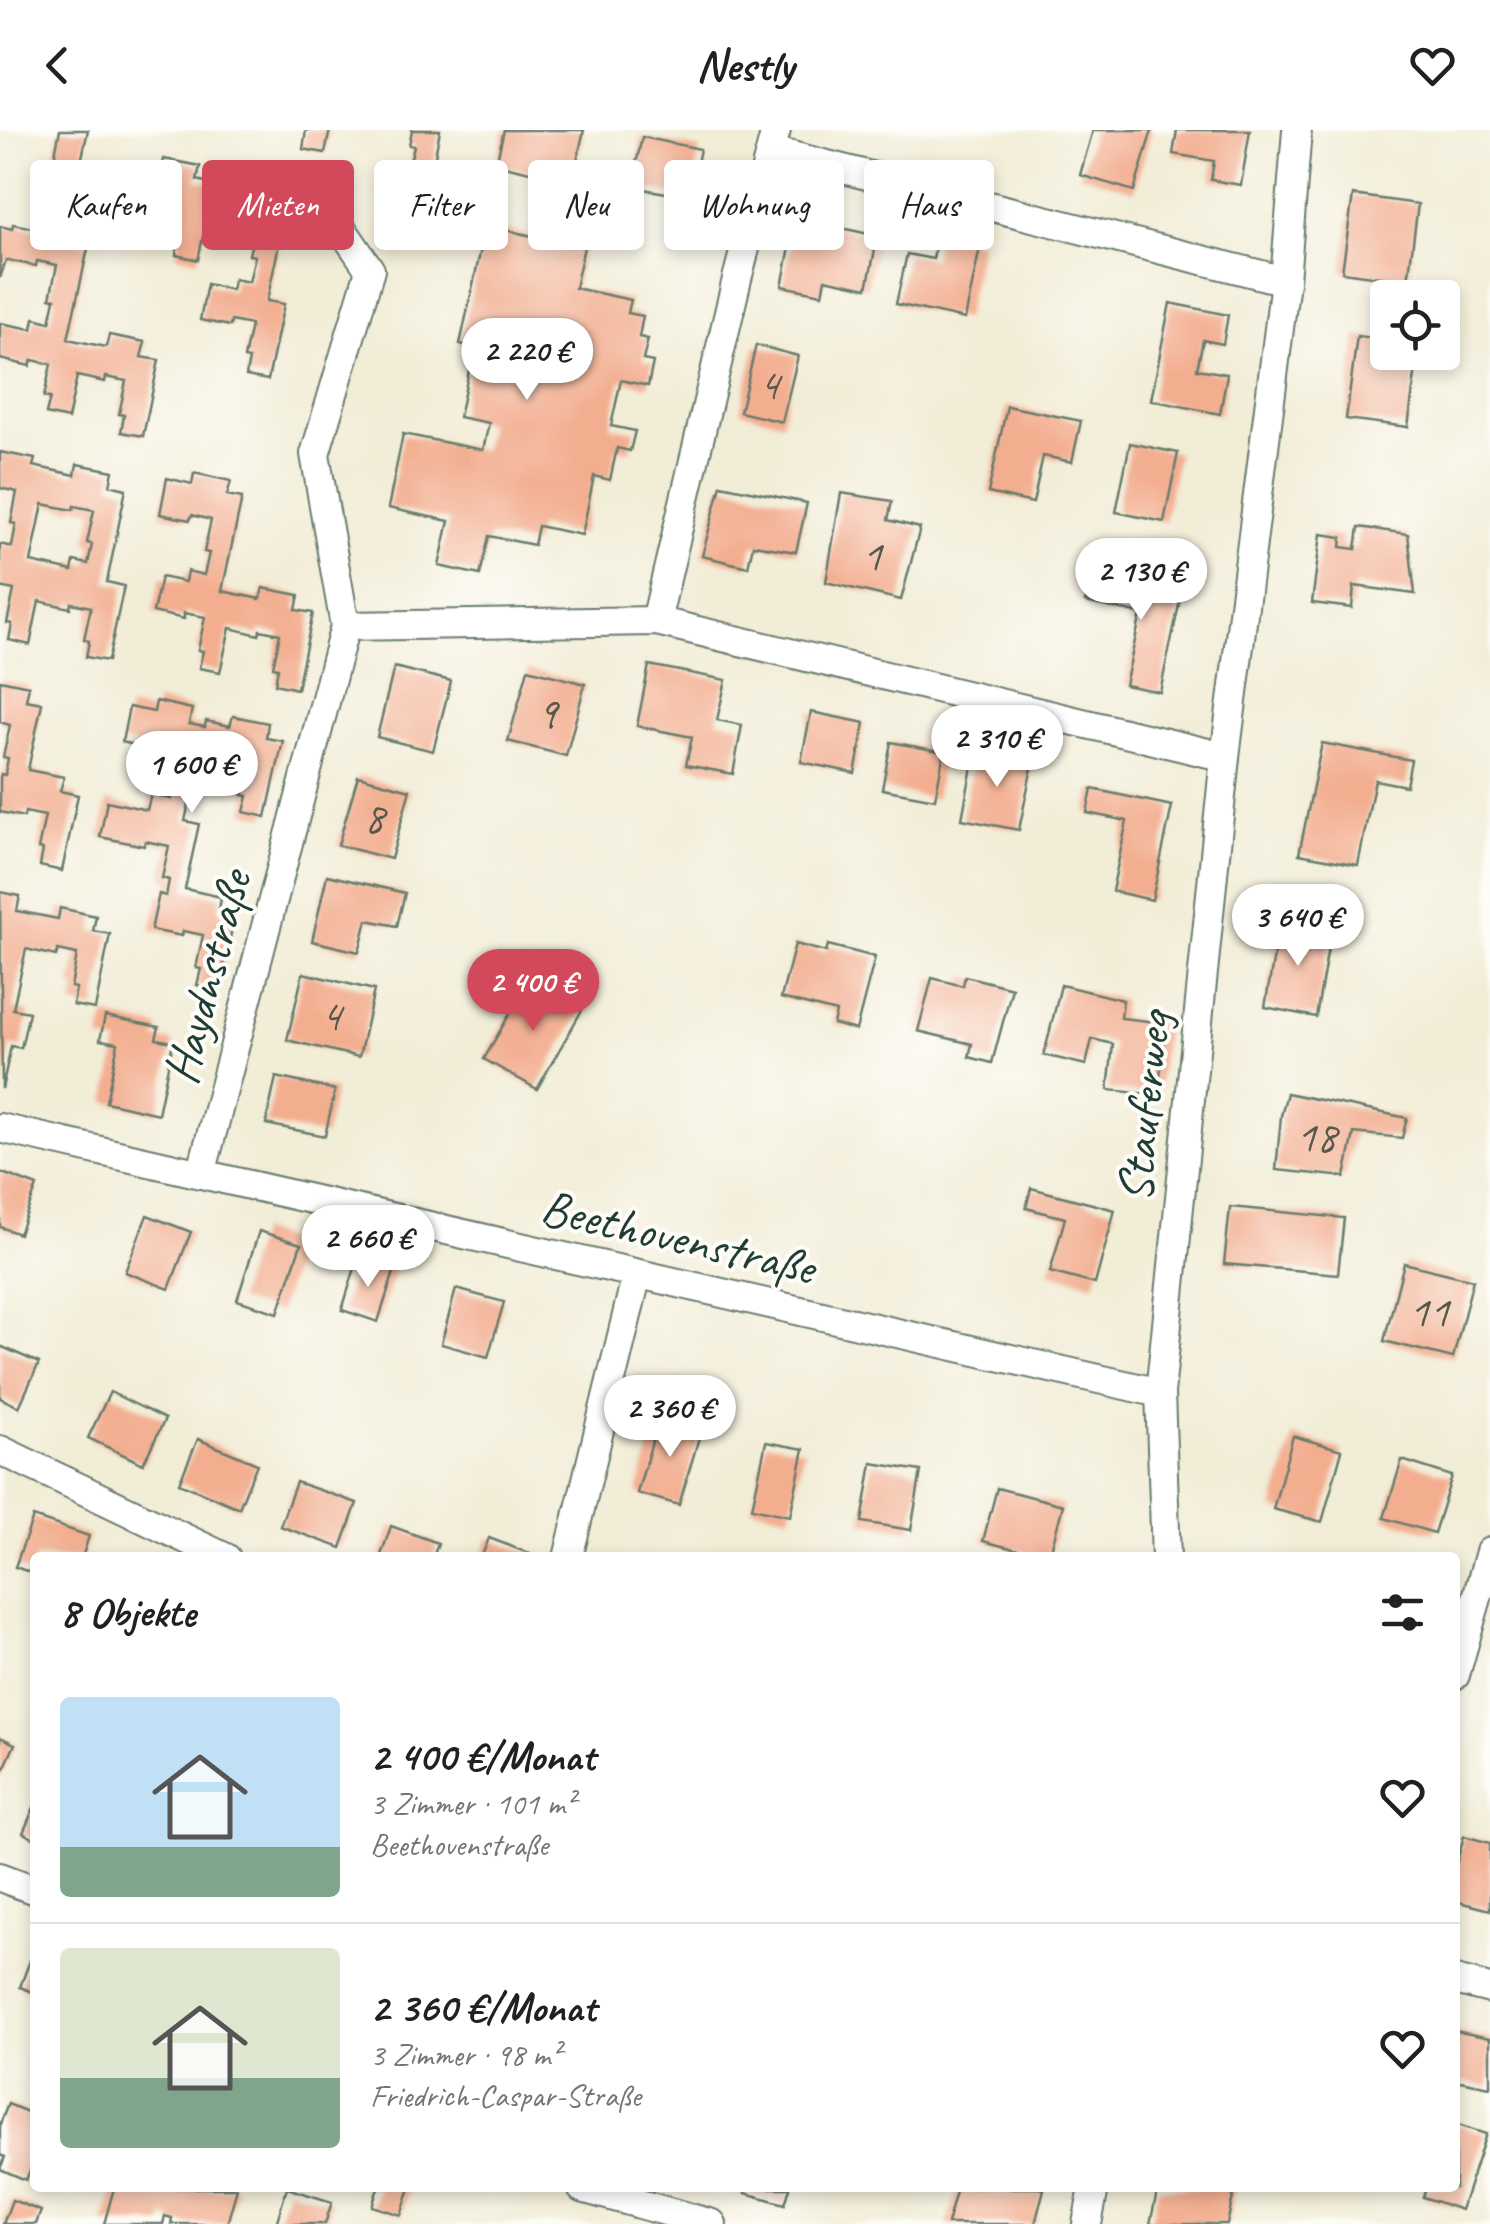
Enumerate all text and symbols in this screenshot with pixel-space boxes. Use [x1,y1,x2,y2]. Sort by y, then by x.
text: Nestly [696,37,794,94]
icon: back [30,38,85,93]
icon: heart [1405,38,1460,93]
chip: Kaufen [30,160,182,250]
chip: Mieten [202,160,354,250]
chip: Filter [374,160,508,250]
chip: Neu [528,160,644,250]
chip: Wohnung [664,160,844,250]
chip: Haus [864,160,994,250]
map controls [1370,280,1460,370]
button: locate [1370,280,1460,370]
pin: 2 220 € [435,318,619,403]
text: 2 220 € [483,330,571,371]
house number: 4 [759,356,783,413]
house number: 1 [862,527,885,584]
pin: 2 130 € [1049,538,1233,623]
text: 2 130 € [1097,550,1185,591]
house number: 9 [537,685,561,742]
pin: 2 310 € [905,705,1089,790]
text: 2 310 € [953,717,1041,758]
pin: 1 600 € [100,731,284,816]
text: 1 600 € [148,743,236,784]
house number: 8 [364,789,388,846]
street label: Haydnstraße [148,860,267,1090]
pin: 3 640 € [1206,884,1390,969]
text: 3 640 € [1254,896,1342,937]
pin: 2 400 € [441,949,625,1034]
text: 2 400 € [489,961,577,1002]
house number: 4 [321,987,345,1044]
street label: Stauferweg [1103,1005,1186,1205]
house number: 18 [1296,1108,1340,1165]
street label: Beethovenstraße [535,1175,824,1300]
pin: 2 660 € [276,1205,460,1290]
text: 2 660 € [324,1217,412,1258]
house number: 11 [1409,1283,1452,1340]
pin: 2 360 € [578,1375,762,1460]
text: 2 360 € [626,1387,714,1428]
icon: filters [1375,1585,1430,1640]
text: 8 Objekte [60,1586,196,1639]
text: 2 400 €/Monat [370,1730,595,1783]
icon: home [140,1737,260,1857]
icon: heart [1375,1770,1430,1825]
text: 3 Zimmer · 101 m² [370,1783,575,1824]
text: Beethovenstraße [370,1824,548,1865]
text: 2 360 €/Monat [370,1981,596,2034]
icon: home [140,1988,260,2108]
icon: heart [1375,2021,1430,2076]
text: 3 Zimmer · 98 m² [370,2034,560,2075]
text: Friedrich-Caspar-Straße [370,2075,641,2116]

